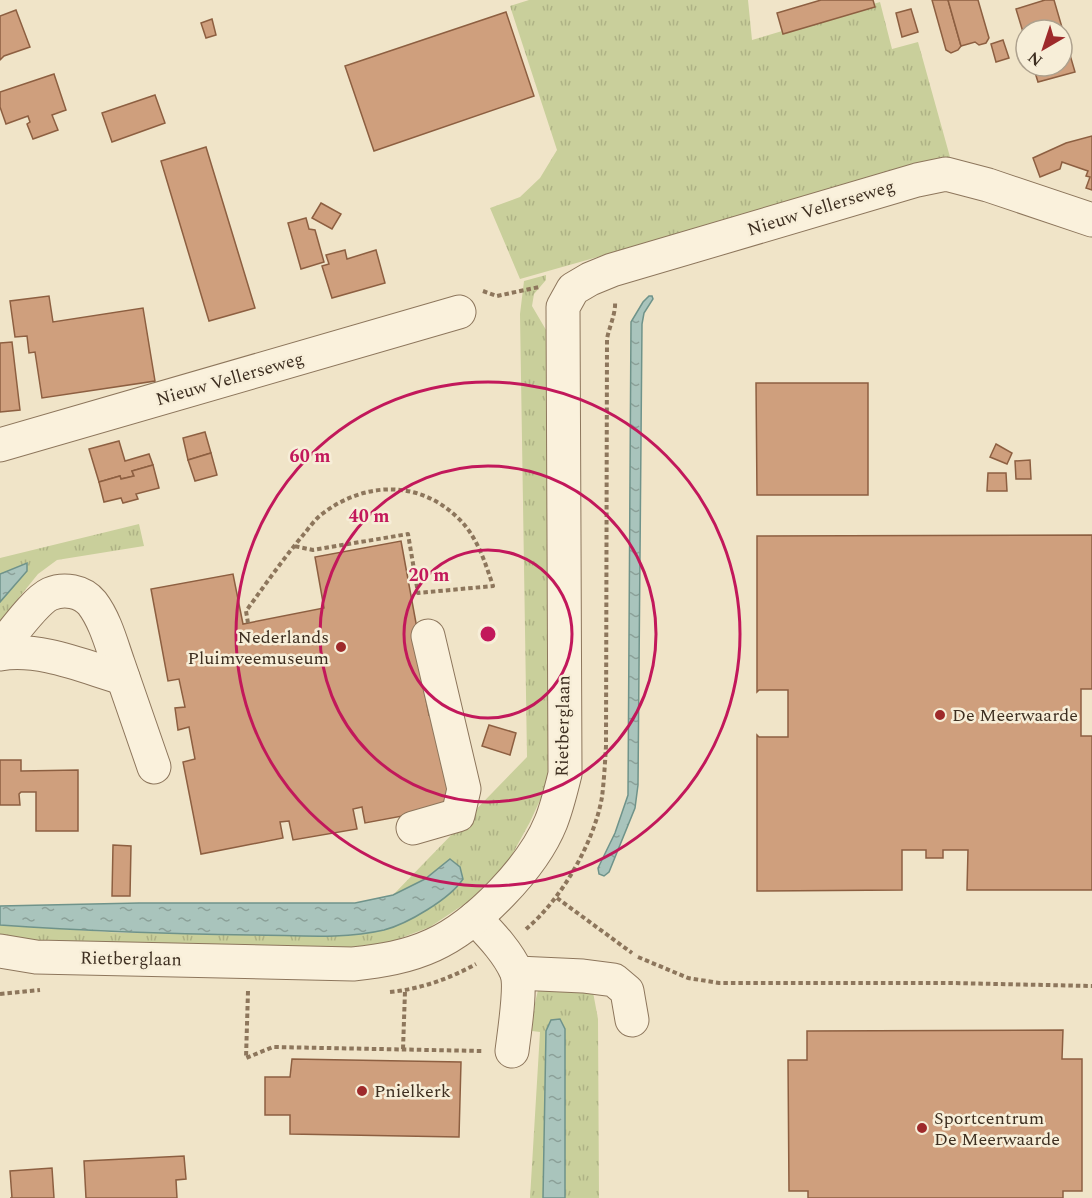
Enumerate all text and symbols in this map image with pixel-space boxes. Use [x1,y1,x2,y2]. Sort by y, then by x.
north arrow [1014,18,1074,78]
text: N [1023,45,1048,72]
street label: Nieuw Vellerseweg [744,173,898,243]
street label: Nieuw Vellerseweg [153,345,307,413]
text: 60 m [290,443,330,470]
text: 40 m [349,503,389,530]
text: 20 m [409,562,449,589]
place label: Nederlands Pluimveemuseum [187,624,329,672]
centre of rings [478,624,498,644]
marker: Nederlands Pluimveemuseum [334,640,348,654]
street label: Rietberglaan [549,675,577,777]
place label: De Meerwaarde [952,702,1078,729]
marker: De Meerwaarde [933,708,947,722]
street label: Rietberglaan [80,945,182,973]
place label: Pnielkerk [374,1078,451,1105]
marker: Pnielkerk [355,1084,369,1098]
place label: Sportcentrum De Meerwaarde [934,1105,1060,1153]
marker: Sportcentrum De Meerwaarde [915,1121,929,1135]

